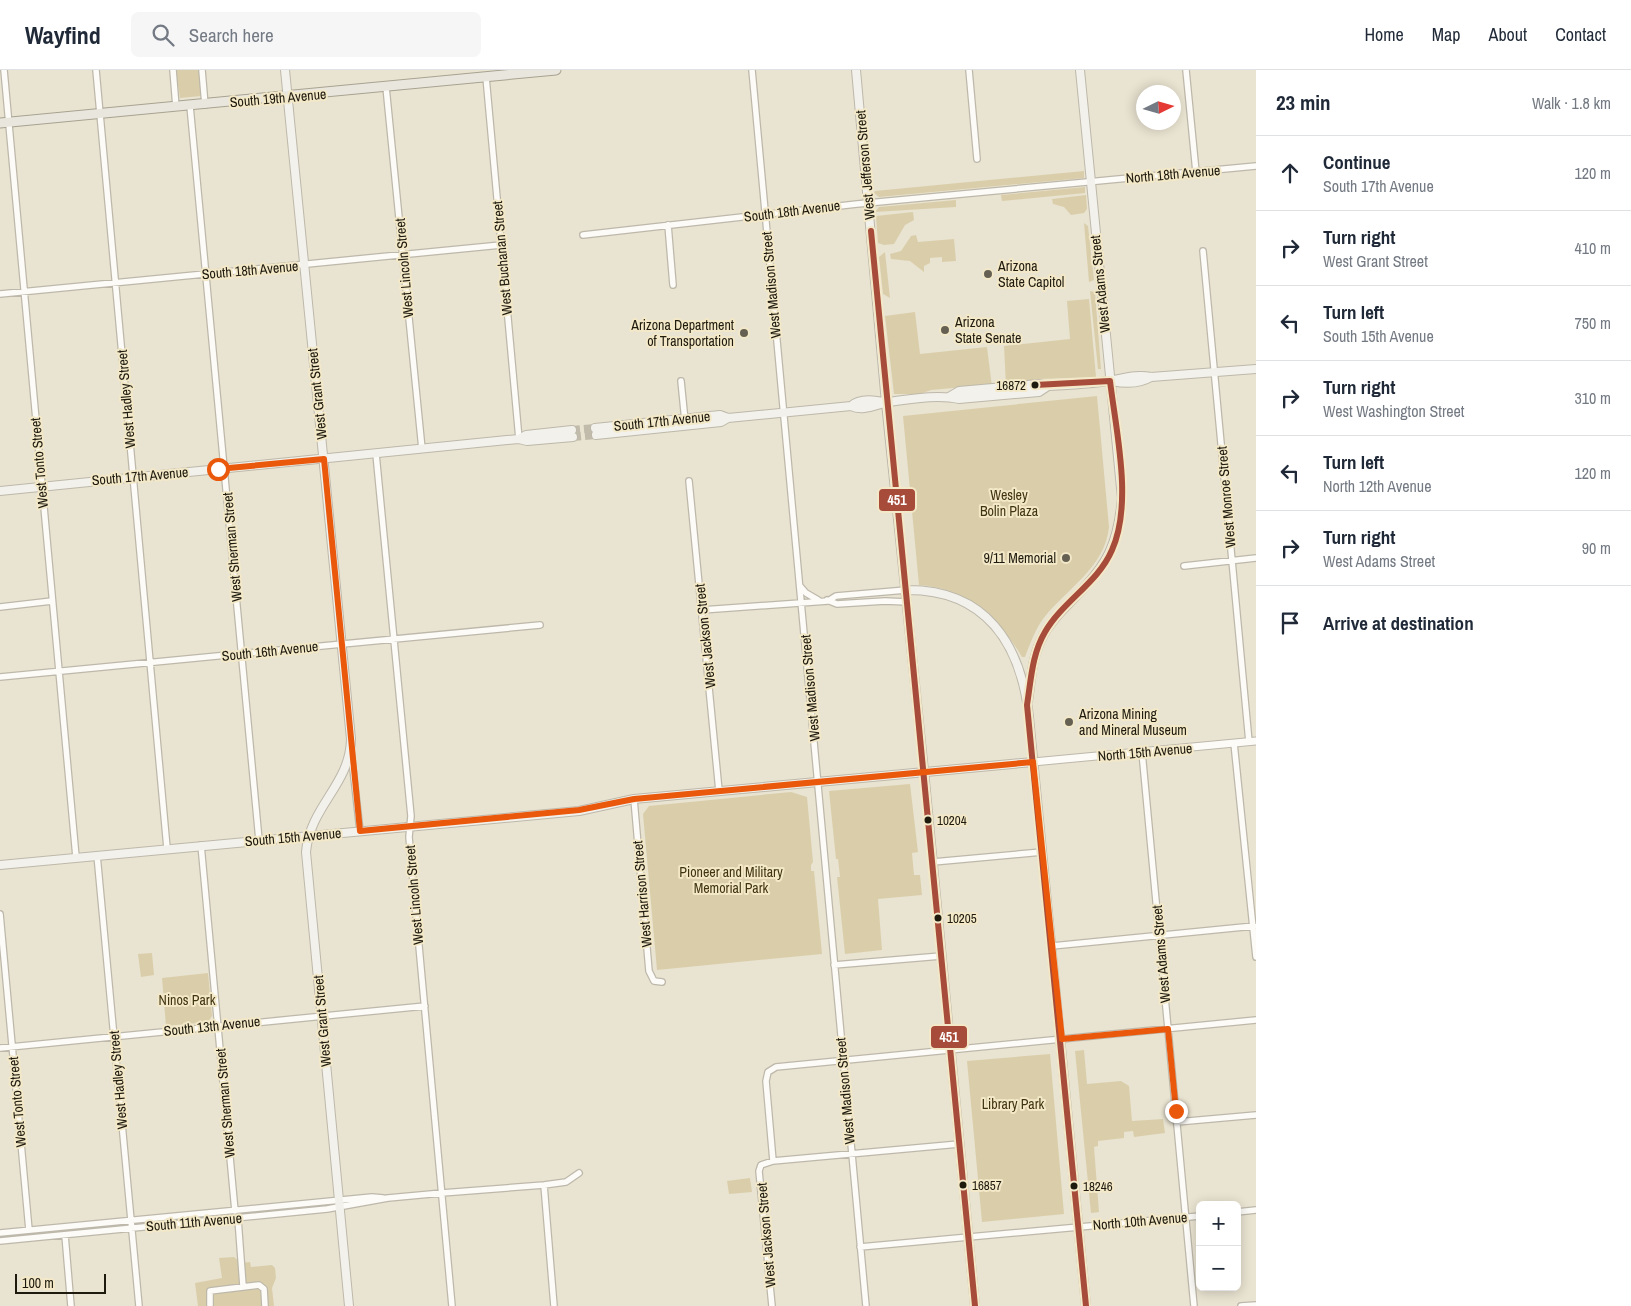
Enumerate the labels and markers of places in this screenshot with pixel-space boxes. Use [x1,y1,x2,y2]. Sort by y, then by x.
place label: Arizona State Capitol [997,257,1064,291]
marker: Arizona State Capitol [982,268,994,280]
place label: Arizona State Senate [954,313,1021,347]
place label: Arizona Department of Transportation [630,316,734,350]
marker: Arizona State Senate [939,324,951,336]
marker: Arizona Department of Transportation [738,327,750,339]
place label: 16872 [996,377,1026,394]
marker: 16872 [1030,380,1040,390]
place label: 9/11 Memorial [983,549,1056,567]
marker: 9/11 Memorial [1060,552,1072,564]
place label: Arizona Mining and Mineral Museum [1078,705,1187,739]
marker: Arizona Mining and Mineral Museum [1063,716,1075,728]
place label: 10204 [937,812,967,829]
marker: 10204 [923,815,933,825]
place label: 10205 [947,910,977,927]
marker: 10205 [933,913,943,923]
place label: 16857 [972,1177,1002,1194]
place label: 18246 [1083,1178,1113,1195]
marker: 16857 [958,1180,968,1190]
marker: 18246 [1069,1181,1079,1191]

